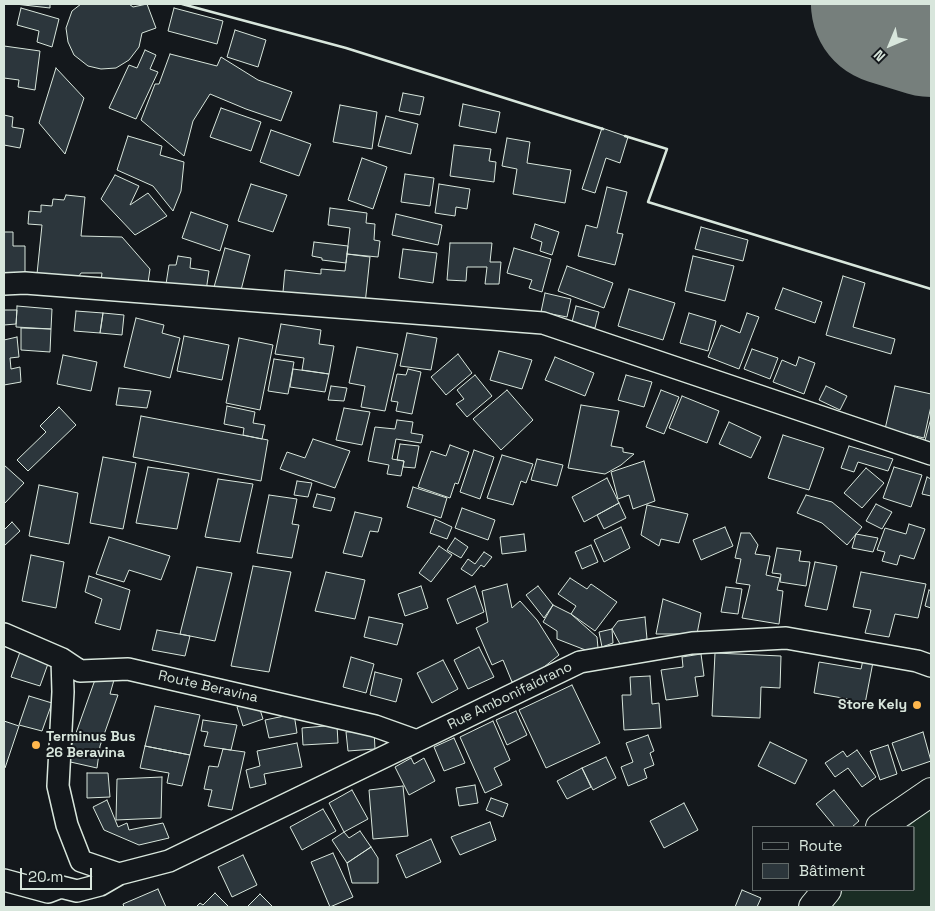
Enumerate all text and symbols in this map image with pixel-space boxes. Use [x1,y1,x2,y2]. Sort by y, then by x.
north arrow [865,20,915,70]
text: N [870,46,889,65]
street label: Rue Ambonifaidrano [445,658,575,734]
street label: Route Beravina [156,667,260,707]
place label: Store Kely [838,697,907,713]
marker: Store Kely [911,699,923,711]
place label: Terminus Bus 26 Beravina [46,729,136,762]
marker: Terminus Bus 26 Beravina [30,739,42,751]
legend [752,826,915,891]
text: Route [799,836,842,855]
scale bar [22,858,95,890]
text: Bâtiment [799,861,865,880]
text: 20 m [28,867,63,886]

